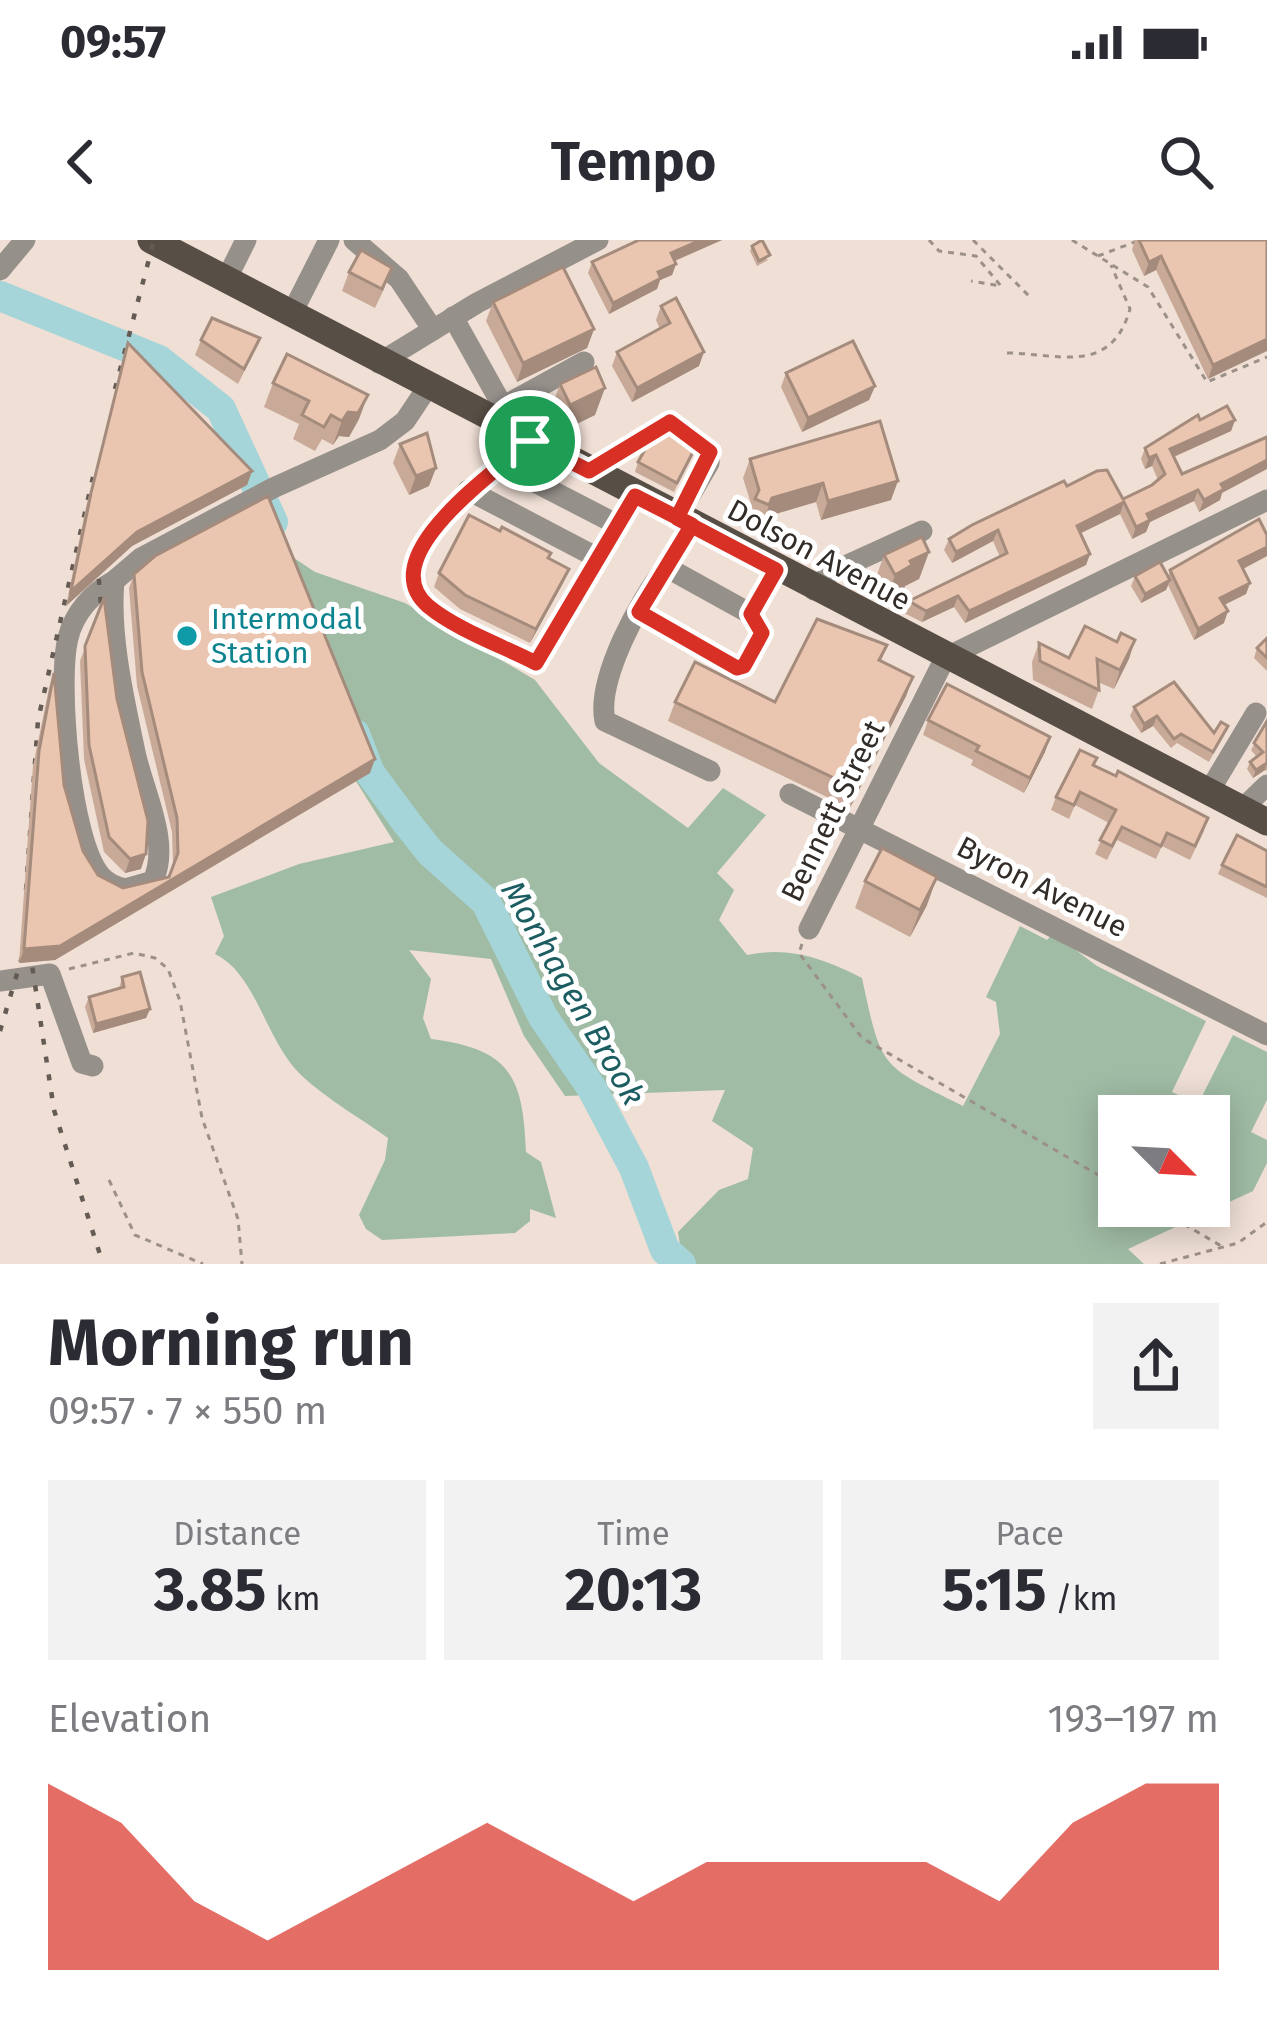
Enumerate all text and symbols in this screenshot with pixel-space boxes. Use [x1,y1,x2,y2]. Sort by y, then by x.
text: 09:57 [60,15,166,69]
icon: back [48,129,114,195]
icon: search [1153,129,1219,195]
text: Tempo [551,130,716,194]
pin [479,390,581,492]
icon: arrive [497,408,563,474]
street label: Dolson Avenue [721,492,917,618]
place label: Intermodal Station [211,601,362,671]
marker: Intermodal Station [174,623,200,649]
street label: Bennett Street [774,714,892,907]
street label: Byron Avenue [951,829,1133,945]
water label: Monhagen Brook [492,873,654,1113]
north arrow [1098,1095,1230,1227]
map controls [1098,1095,1230,1227]
text: Morning run [48,1303,414,1382]
button: share [1093,1303,1219,1429]
text: 09:57 · 7 × 550 m [48,1388,327,1434]
text: Distance [173,1514,301,1554]
text: Time [597,1514,670,1554]
text: Pace [996,1514,1064,1554]
text: 3.85 [154,1554,267,1626]
text: 20:13 [565,1554,702,1626]
text: 5:15 [942,1554,1047,1626]
text: km [267,1579,320,1619]
text: /km [1047,1579,1118,1619]
text: Elevation [48,1696,211,1742]
text: 193–197 m [1048,1696,1219,1742]

